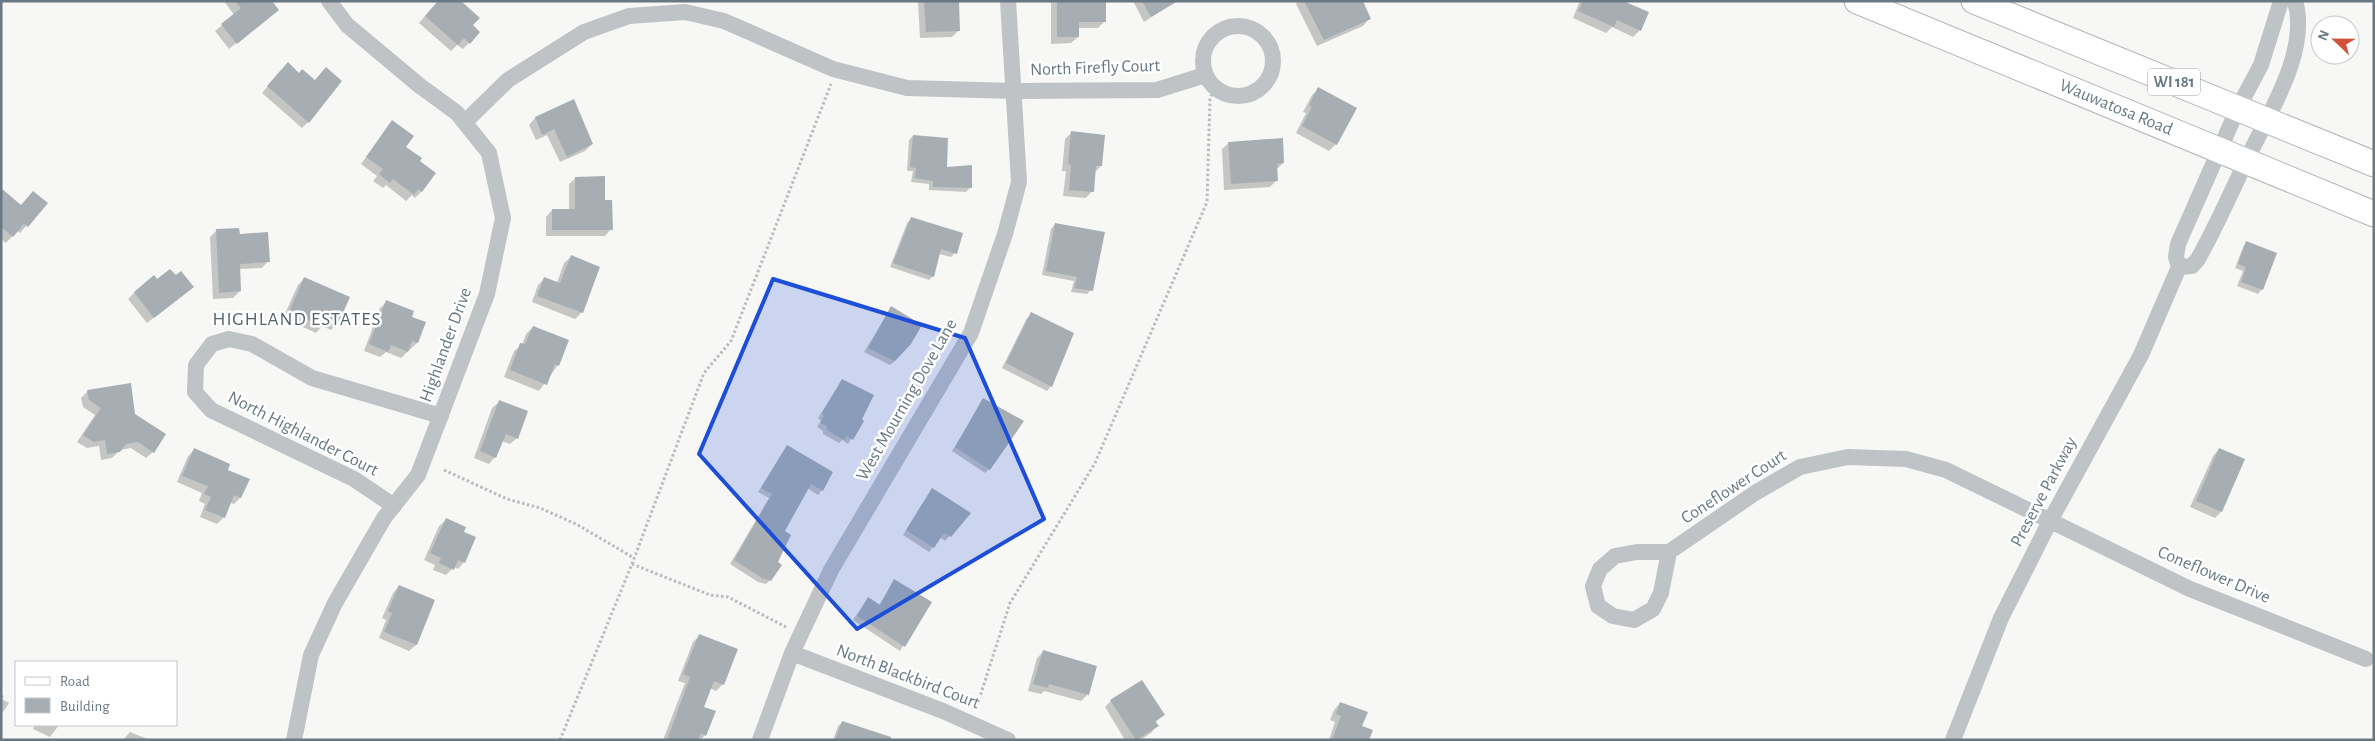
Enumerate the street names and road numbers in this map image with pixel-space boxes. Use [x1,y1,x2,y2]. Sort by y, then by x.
street label: North Firefly Court [1030,57,1161,79]
road number: WI 181 [2148,68,2200,95]
street label: Wauwatosa Road [2057,76,2175,139]
street label: Highlander Drive [417,285,475,405]
street label: West Mourning Dove Lane [853,316,961,484]
street label: North Highlander Court [225,388,381,480]
street label: Preserve Parkway [2008,434,2081,550]
street label: Coneflower Court [1678,446,1790,528]
street label: Coneflower Drive [2155,543,2273,607]
street label: North Blackbird Court [834,641,982,713]

